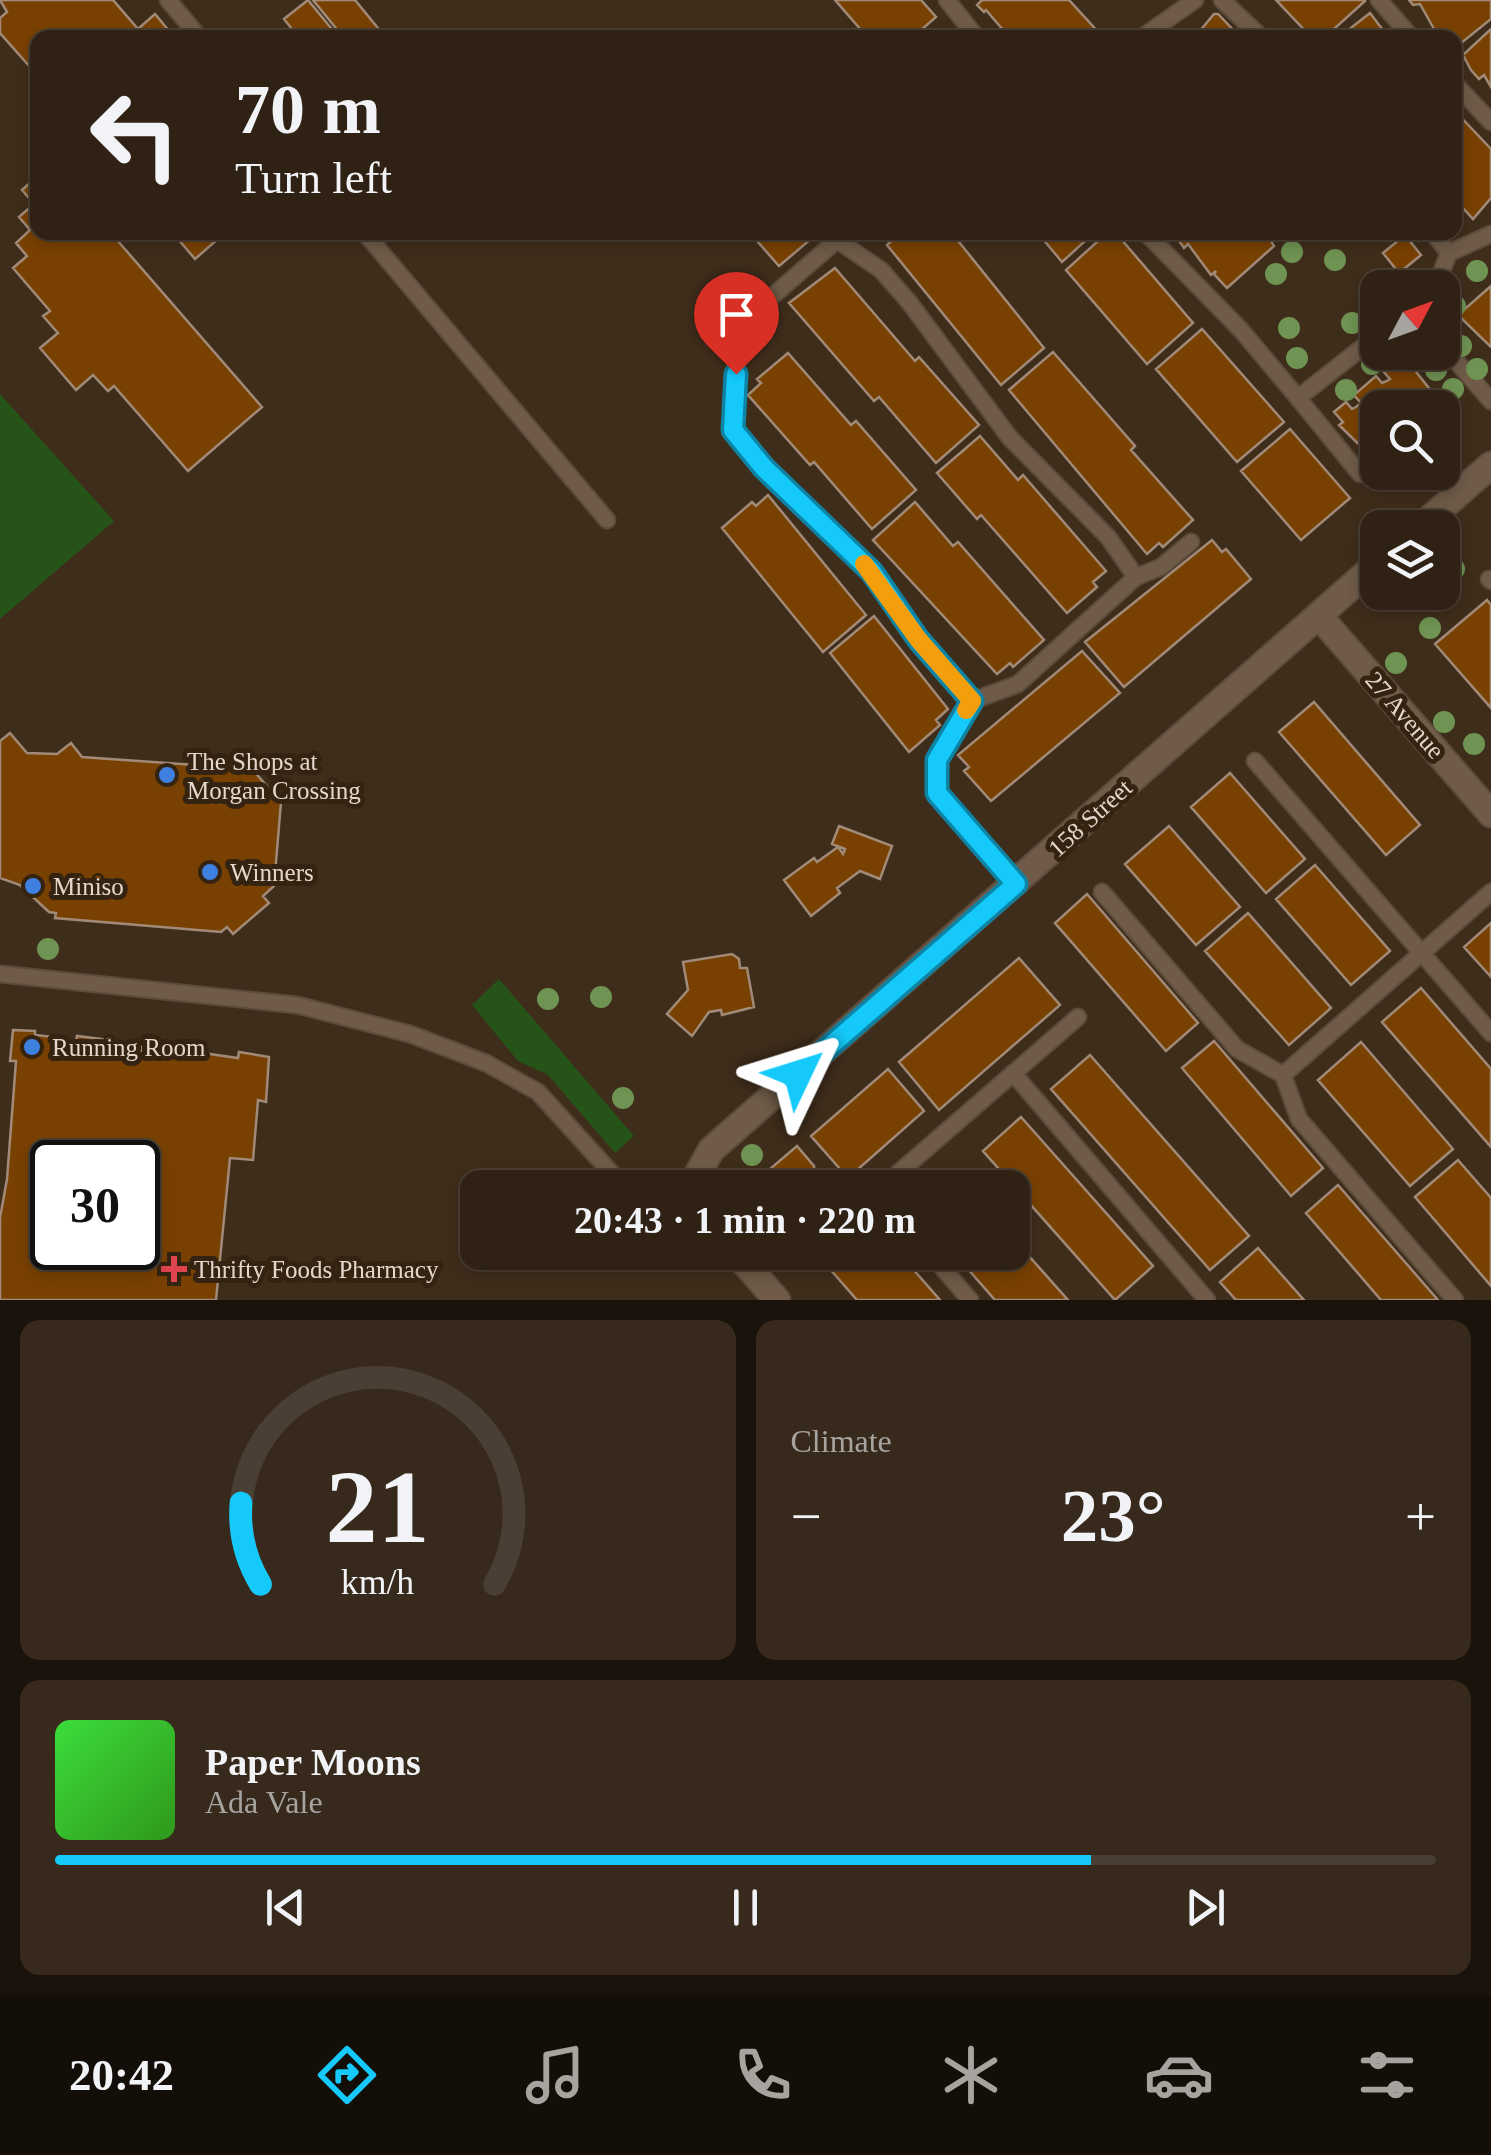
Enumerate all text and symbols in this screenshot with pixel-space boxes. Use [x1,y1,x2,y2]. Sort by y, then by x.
icon: left [70,70,200,200]
text: 70 m [235,71,381,148]
text: Turn left [235,153,392,203]
north arrow [1360,270,1460,370]
map controls [1360,270,1460,610]
pin [694,272,779,375]
icon: arrive [709,287,764,342]
button: search [1360,390,1460,490]
button: layers [1360,510,1460,610]
street label: 27 Avenue [1360,666,1450,764]
place label: The Shops at Morgan Crossing [187,748,361,804]
marker: The Shops at Morgan Crossing [156,764,178,786]
street label: 158 Street [1043,774,1137,862]
place label: Winners [230,859,314,886]
marker: Winners [199,861,221,883]
place label: Miniso [53,873,124,900]
marker: Miniso [22,875,44,897]
position arrow [746,1022,850,1126]
place label: Running Room [52,1034,206,1061]
marker: Running Room [21,1036,43,1058]
speed limit sign: 30 [30,1140,160,1270]
text: 20:43 · 1 min · 220 m [574,1199,916,1241]
place label: Thrifty Foods Pharmacy [194,1256,439,1283]
marker: Thrifty Foods Pharmacy [163,1258,185,1280]
text: Climate [791,1423,892,1459]
text: 21 [326,1449,430,1564]
text: 23° [1061,1474,1166,1557]
text: − [791,1486,822,1547]
text: + [1405,1486,1436,1547]
text: km/h [341,1562,415,1602]
text: Paper Moons [205,1741,421,1783]
text: Ada Vale [205,1784,323,1820]
icon: previous [258,1880,313,1935]
icon: pause [718,1880,773,1935]
icon: next [1178,1880,1233,1935]
icon: directions [312,2040,382,2110]
icon: music [520,2040,590,2110]
icon: phone [728,2040,798,2110]
icon: climate [936,2040,1006,2110]
icon: car [1144,2040,1214,2110]
icon: filters [1352,2040,1422,2110]
text: 20:42 [69,2050,174,2100]

